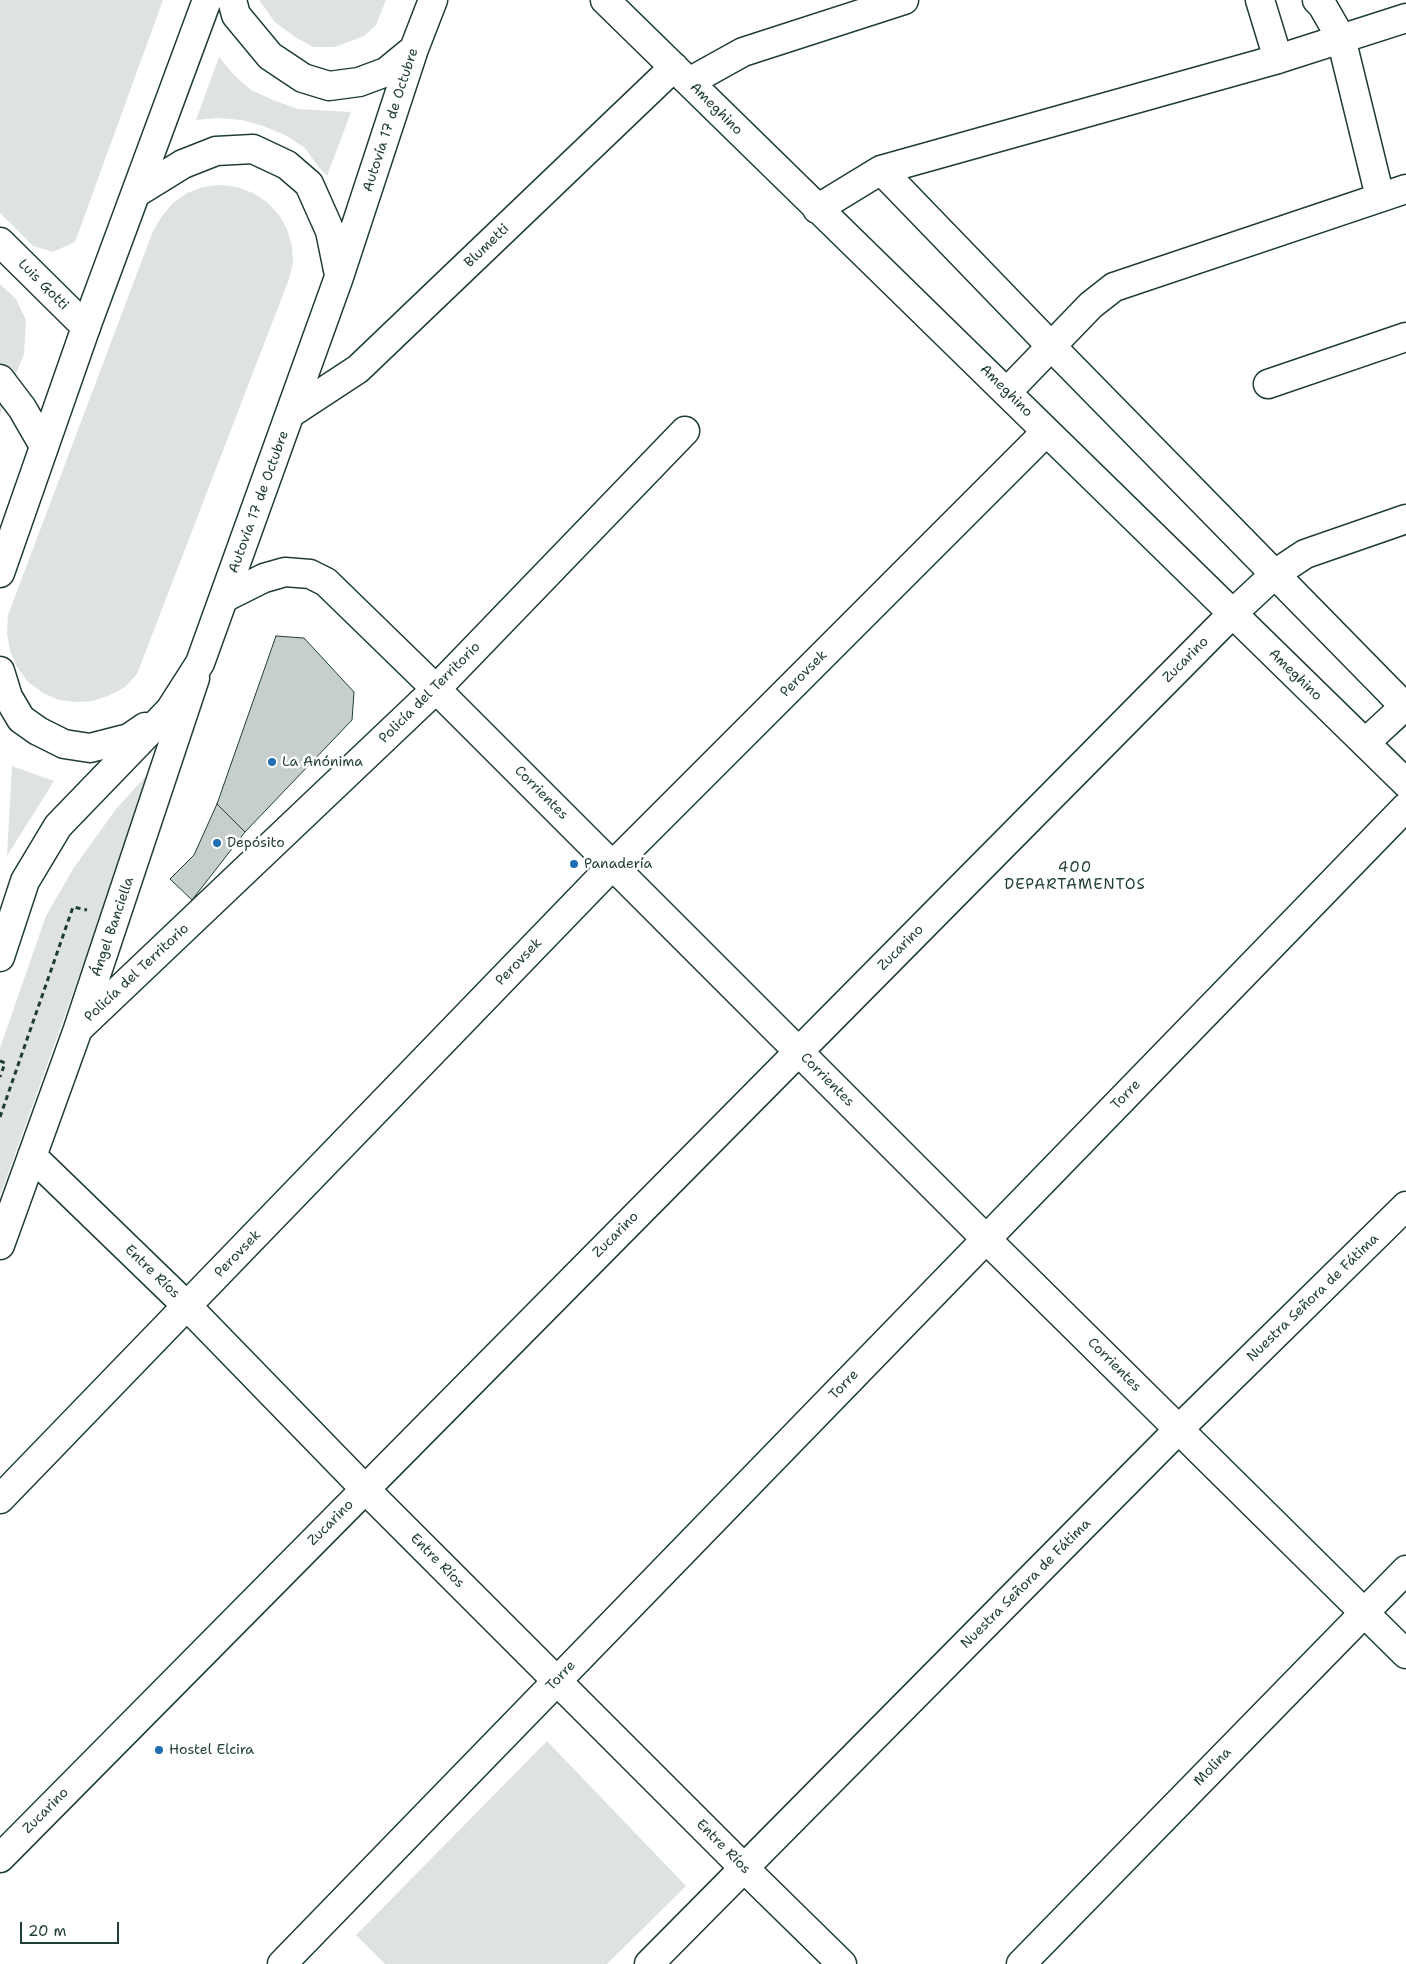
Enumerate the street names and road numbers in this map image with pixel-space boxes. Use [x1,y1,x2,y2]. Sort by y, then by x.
street label: Autovía 17 de Octubre [360,46,422,194]
street label: Ameghino [686,79,746,139]
street label: Blumetti [461,221,513,271]
street label: Luis Gotti [14,256,72,314]
street label: Ameghino [976,361,1036,421]
street label: Autovía 17 de Octubre [225,428,293,576]
street label: Zucarino [1160,634,1212,686]
street label: Policía del Territorio [376,639,484,747]
street label: Ameghino [1265,645,1325,705]
street label: Perovsek [777,647,831,701]
street label: Corrientes [511,763,571,823]
street label: Ángel Banciella [88,875,138,979]
street label: Policía del Territorio [81,920,193,1026]
street label: Zucarino [875,922,927,974]
street label: Perovsek [492,935,546,989]
street label: Corrientes [797,1050,857,1110]
street label: Torre [1108,1076,1144,1114]
street label: Zucarino [590,1209,642,1261]
street label: Perovsek [211,1227,265,1281]
street label: Nuestra Señora de Fátima [1244,1231,1382,1365]
street label: Entre Ríos [121,1242,183,1302]
street label: Corrientes [1084,1335,1144,1395]
street label: Torre [826,1366,862,1404]
street label: Zucarino [305,1497,357,1549]
street label: Nuestra Señora de Fátima [958,1516,1094,1652]
street label: Entre Ríos [406,1530,468,1592]
street label: Torre [543,1657,579,1695]
street label: Molina [1191,1744,1235,1790]
street label: Zucarino [20,1785,72,1837]
street label: Entre Ríos [692,1816,754,1878]

